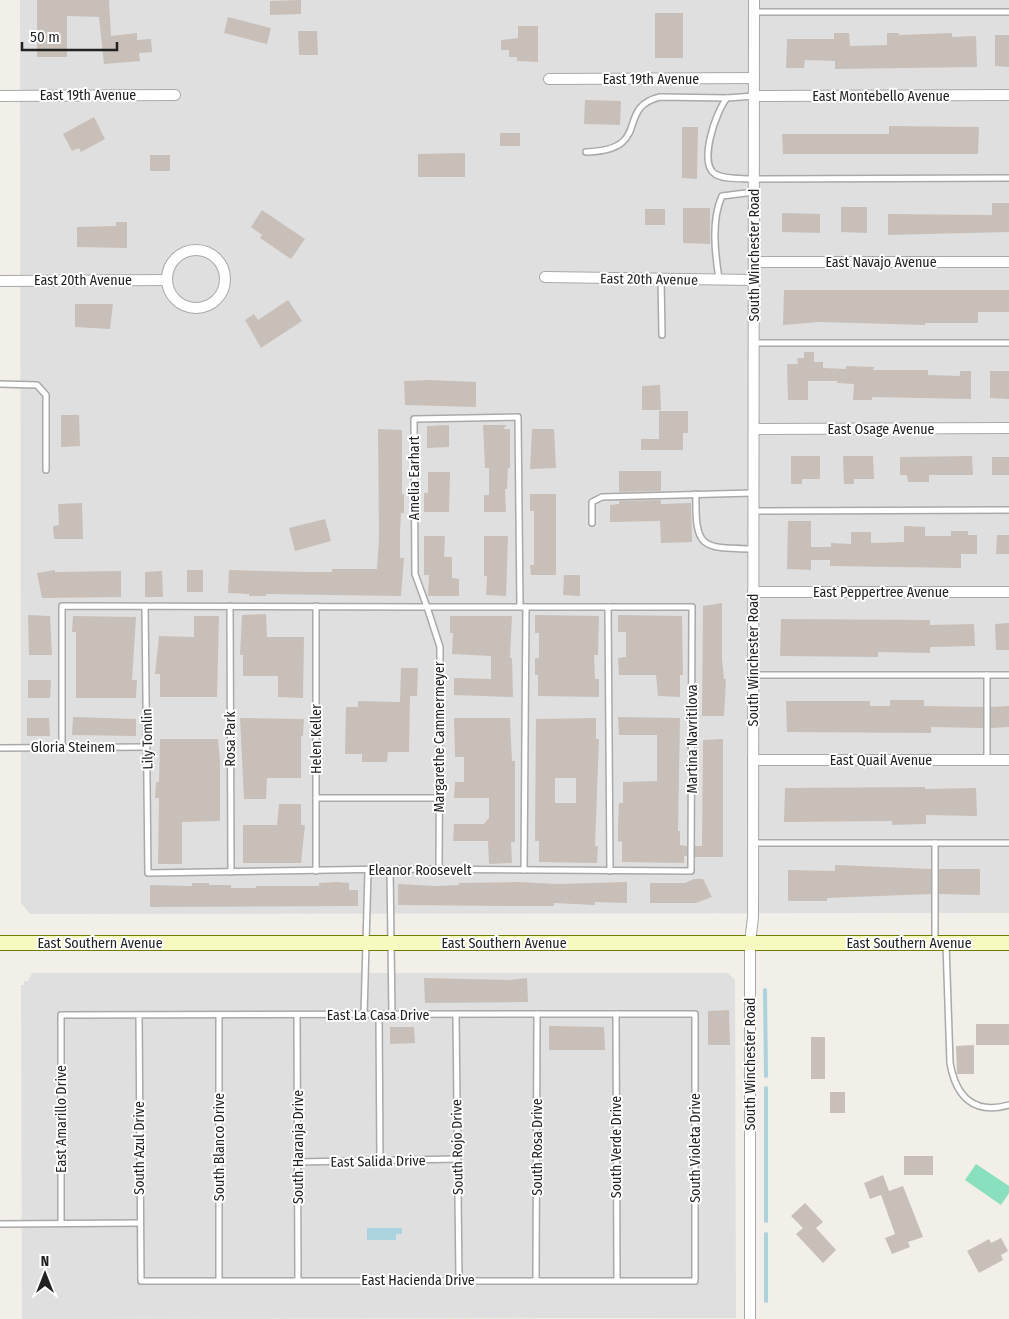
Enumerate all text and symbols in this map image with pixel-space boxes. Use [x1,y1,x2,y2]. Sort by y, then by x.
scale bar [22,20,118,52]
text: 50 m [30,28,60,46]
street label: East 19th Avenue [603,71,699,88]
street label: East 19th Avenue [40,87,136,104]
street label: East Montebello Avenue [812,88,950,105]
street label: South Winchester Road [746,188,763,322]
street label: East Navajo Avenue [825,254,937,271]
street label: East 20th Avenue [600,270,698,289]
street label: East 20th Avenue [34,272,132,289]
street label: East Osage Avenue [827,421,935,438]
street label: Amelia Earhart [406,435,423,520]
street label: East Peppertree Avenue [813,584,949,601]
street label: South Winchester Road [745,593,762,727]
street label: Margarethe Cammermeyer [431,661,448,813]
street label: Martina Navritilova [684,684,701,794]
street label: Helen Keller [308,704,325,774]
street label: Lily Tomlin [138,708,157,770]
street label: Rosa Park [222,711,239,767]
street label: Gloria Steinem [31,739,115,756]
street label: East Quail Avenue [830,752,932,769]
street label: Eleanor Roosevelt [368,862,472,879]
street label: East Southern Avenue [37,935,163,952]
street label: East Southern Avenue [441,935,567,952]
street label: East Southern Avenue [846,935,972,952]
street label: South Winchester Road [742,997,759,1131]
street label: East La Casa Drive [327,1007,429,1024]
street label: East Amarillo Drive [53,1065,70,1173]
street label: South Haranja Drive [290,1090,307,1204]
street label: South Blanco Drive [211,1093,228,1201]
street label: South Violeta Drive [687,1093,704,1203]
street label: South Verde Drive [608,1096,625,1198]
street label: South Rosa Drive [529,1098,546,1196]
street label: South Rojo Drive [448,1099,467,1195]
street label: South Azul Drive [131,1101,148,1195]
street label: East Salida Drive [330,1152,426,1171]
north arrow [20,1249,70,1299]
text: N [41,1253,49,1270]
street label: East Hacienda Drive [361,1272,475,1289]

